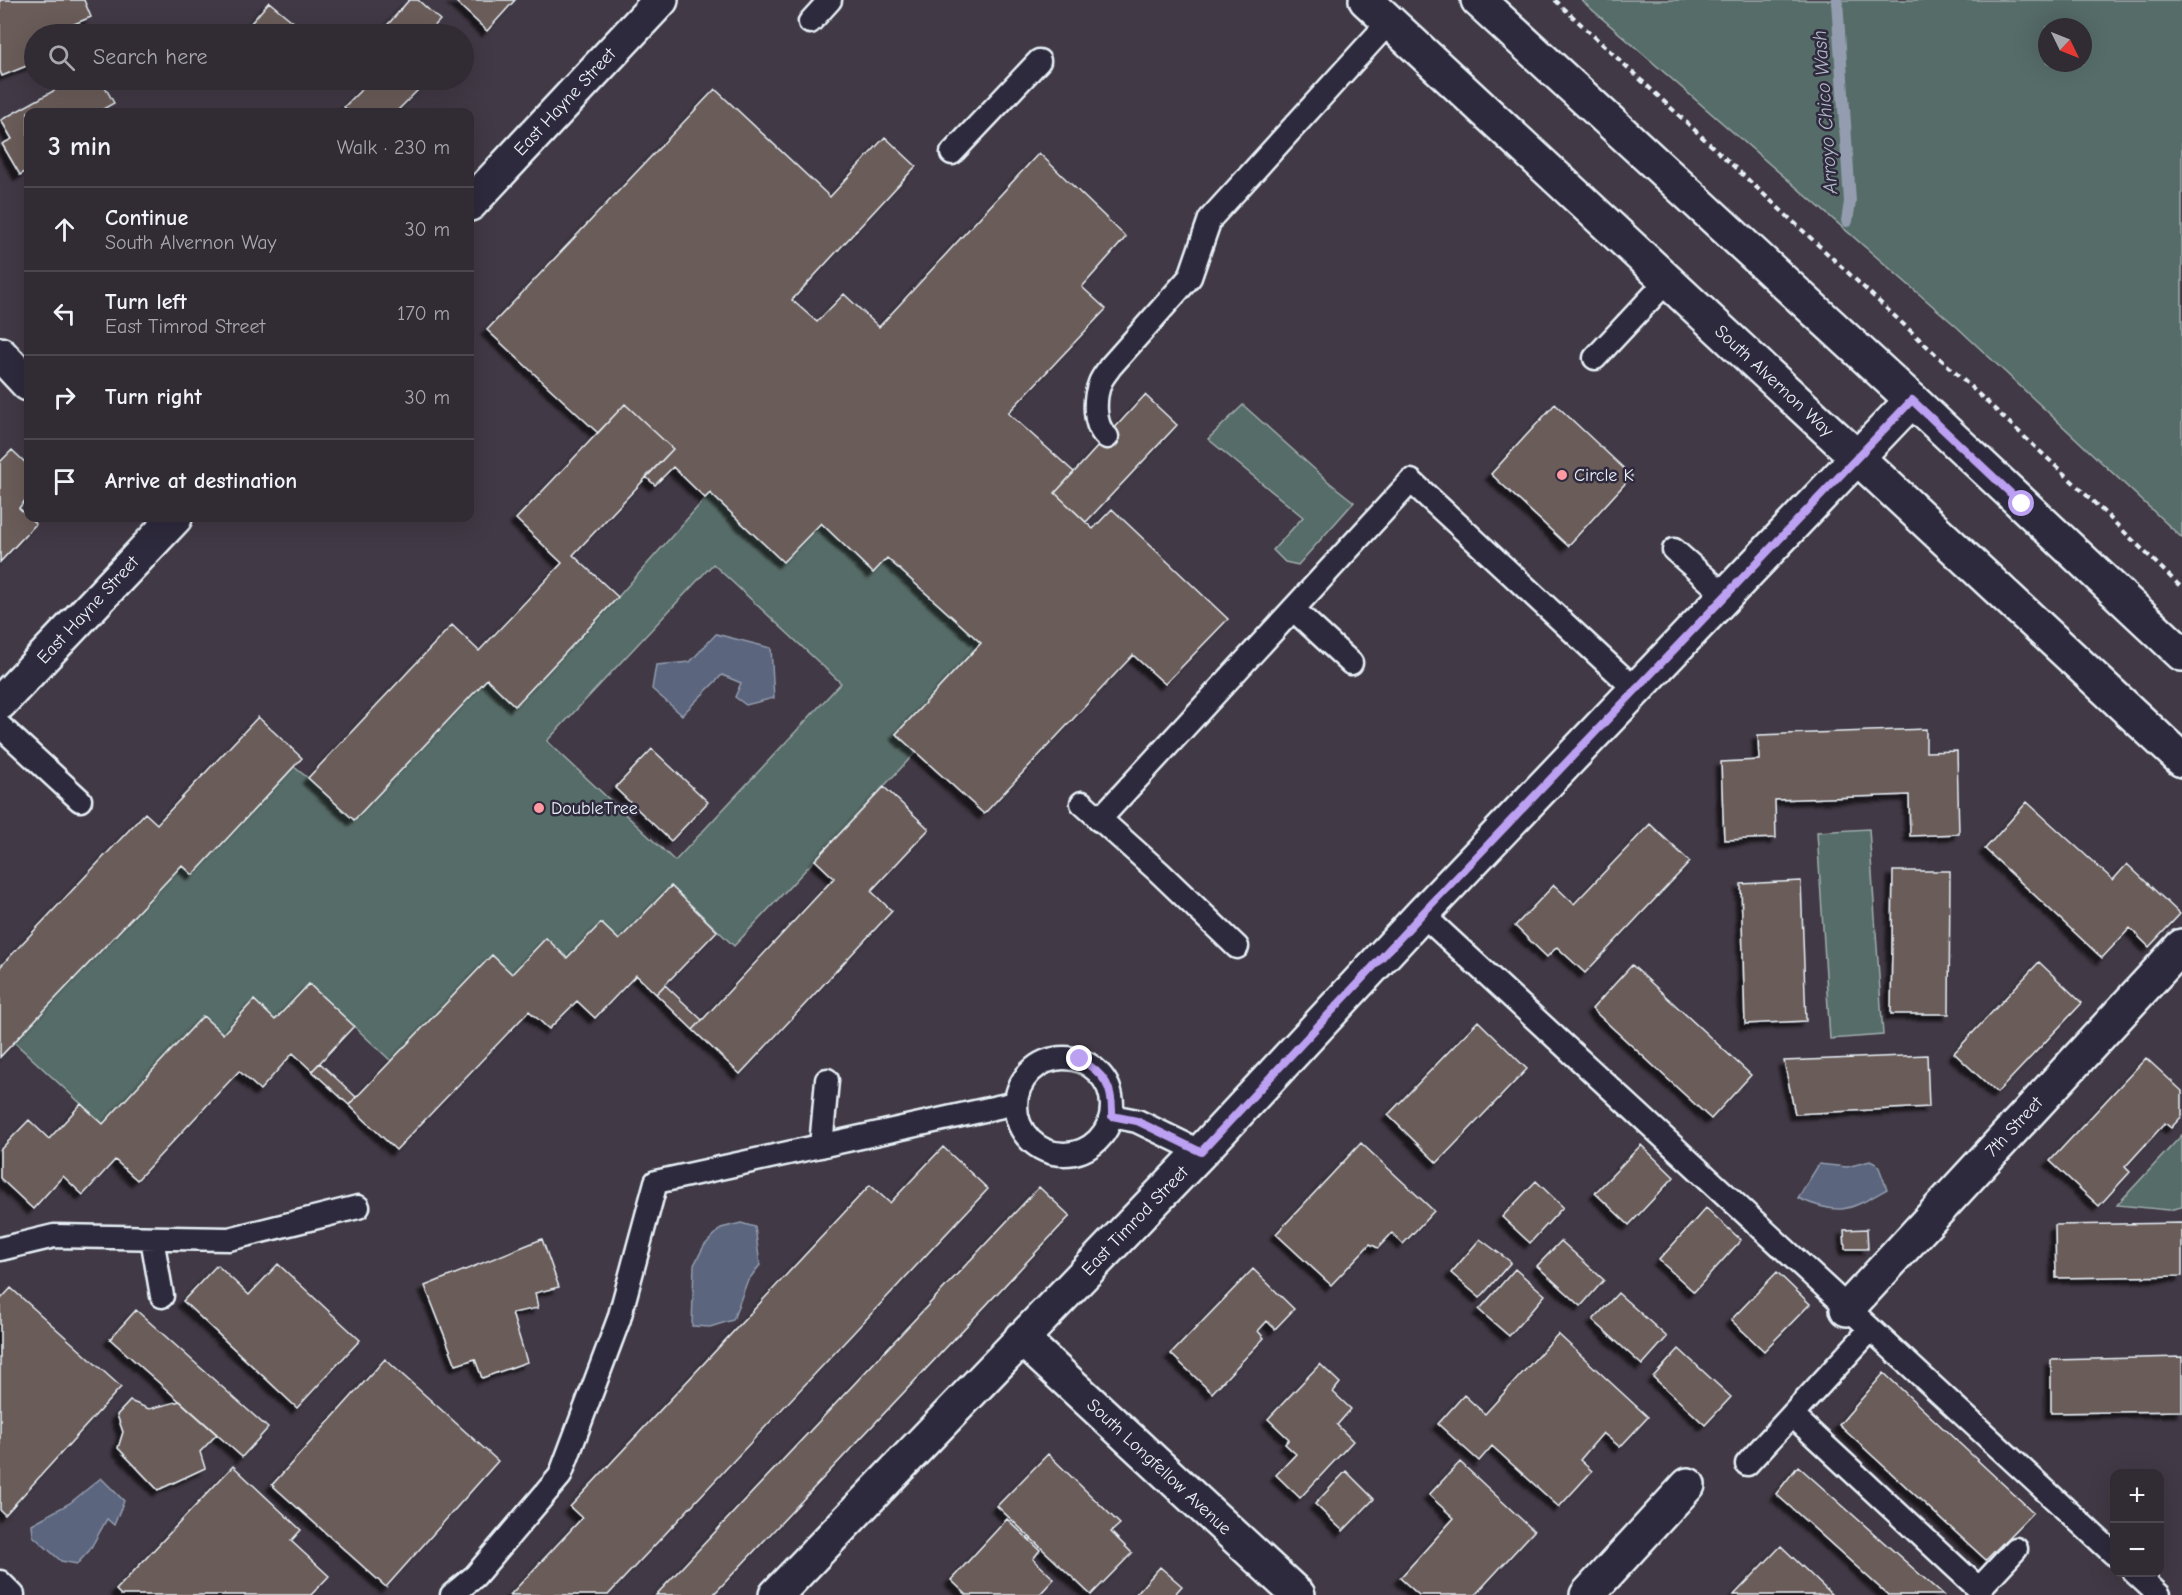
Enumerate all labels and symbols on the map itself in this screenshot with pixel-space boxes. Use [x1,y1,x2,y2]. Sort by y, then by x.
north arrow [2038,18,2092,72]
water label: Arroyo Chico Wash [1808,29,1842,196]
street label: East Hayne Street [510,43,621,160]
street label: South Alvernon Way [1710,321,1838,442]
place label: Circle K [1574,465,1633,486]
marker: Circle K [1555,468,1569,482]
route start [2008,490,2034,516]
street label: East Hayne Street [33,551,144,668]
place label: DoubleTree [551,798,638,819]
marker: DoubleTree [532,801,546,815]
route end [1066,1045,1092,1071]
street label: 7th Street [1981,1092,2048,1161]
street label: East Timrod Street [1077,1161,1193,1280]
street label: South Longfellow Avenue [1082,1395,1236,1539]

